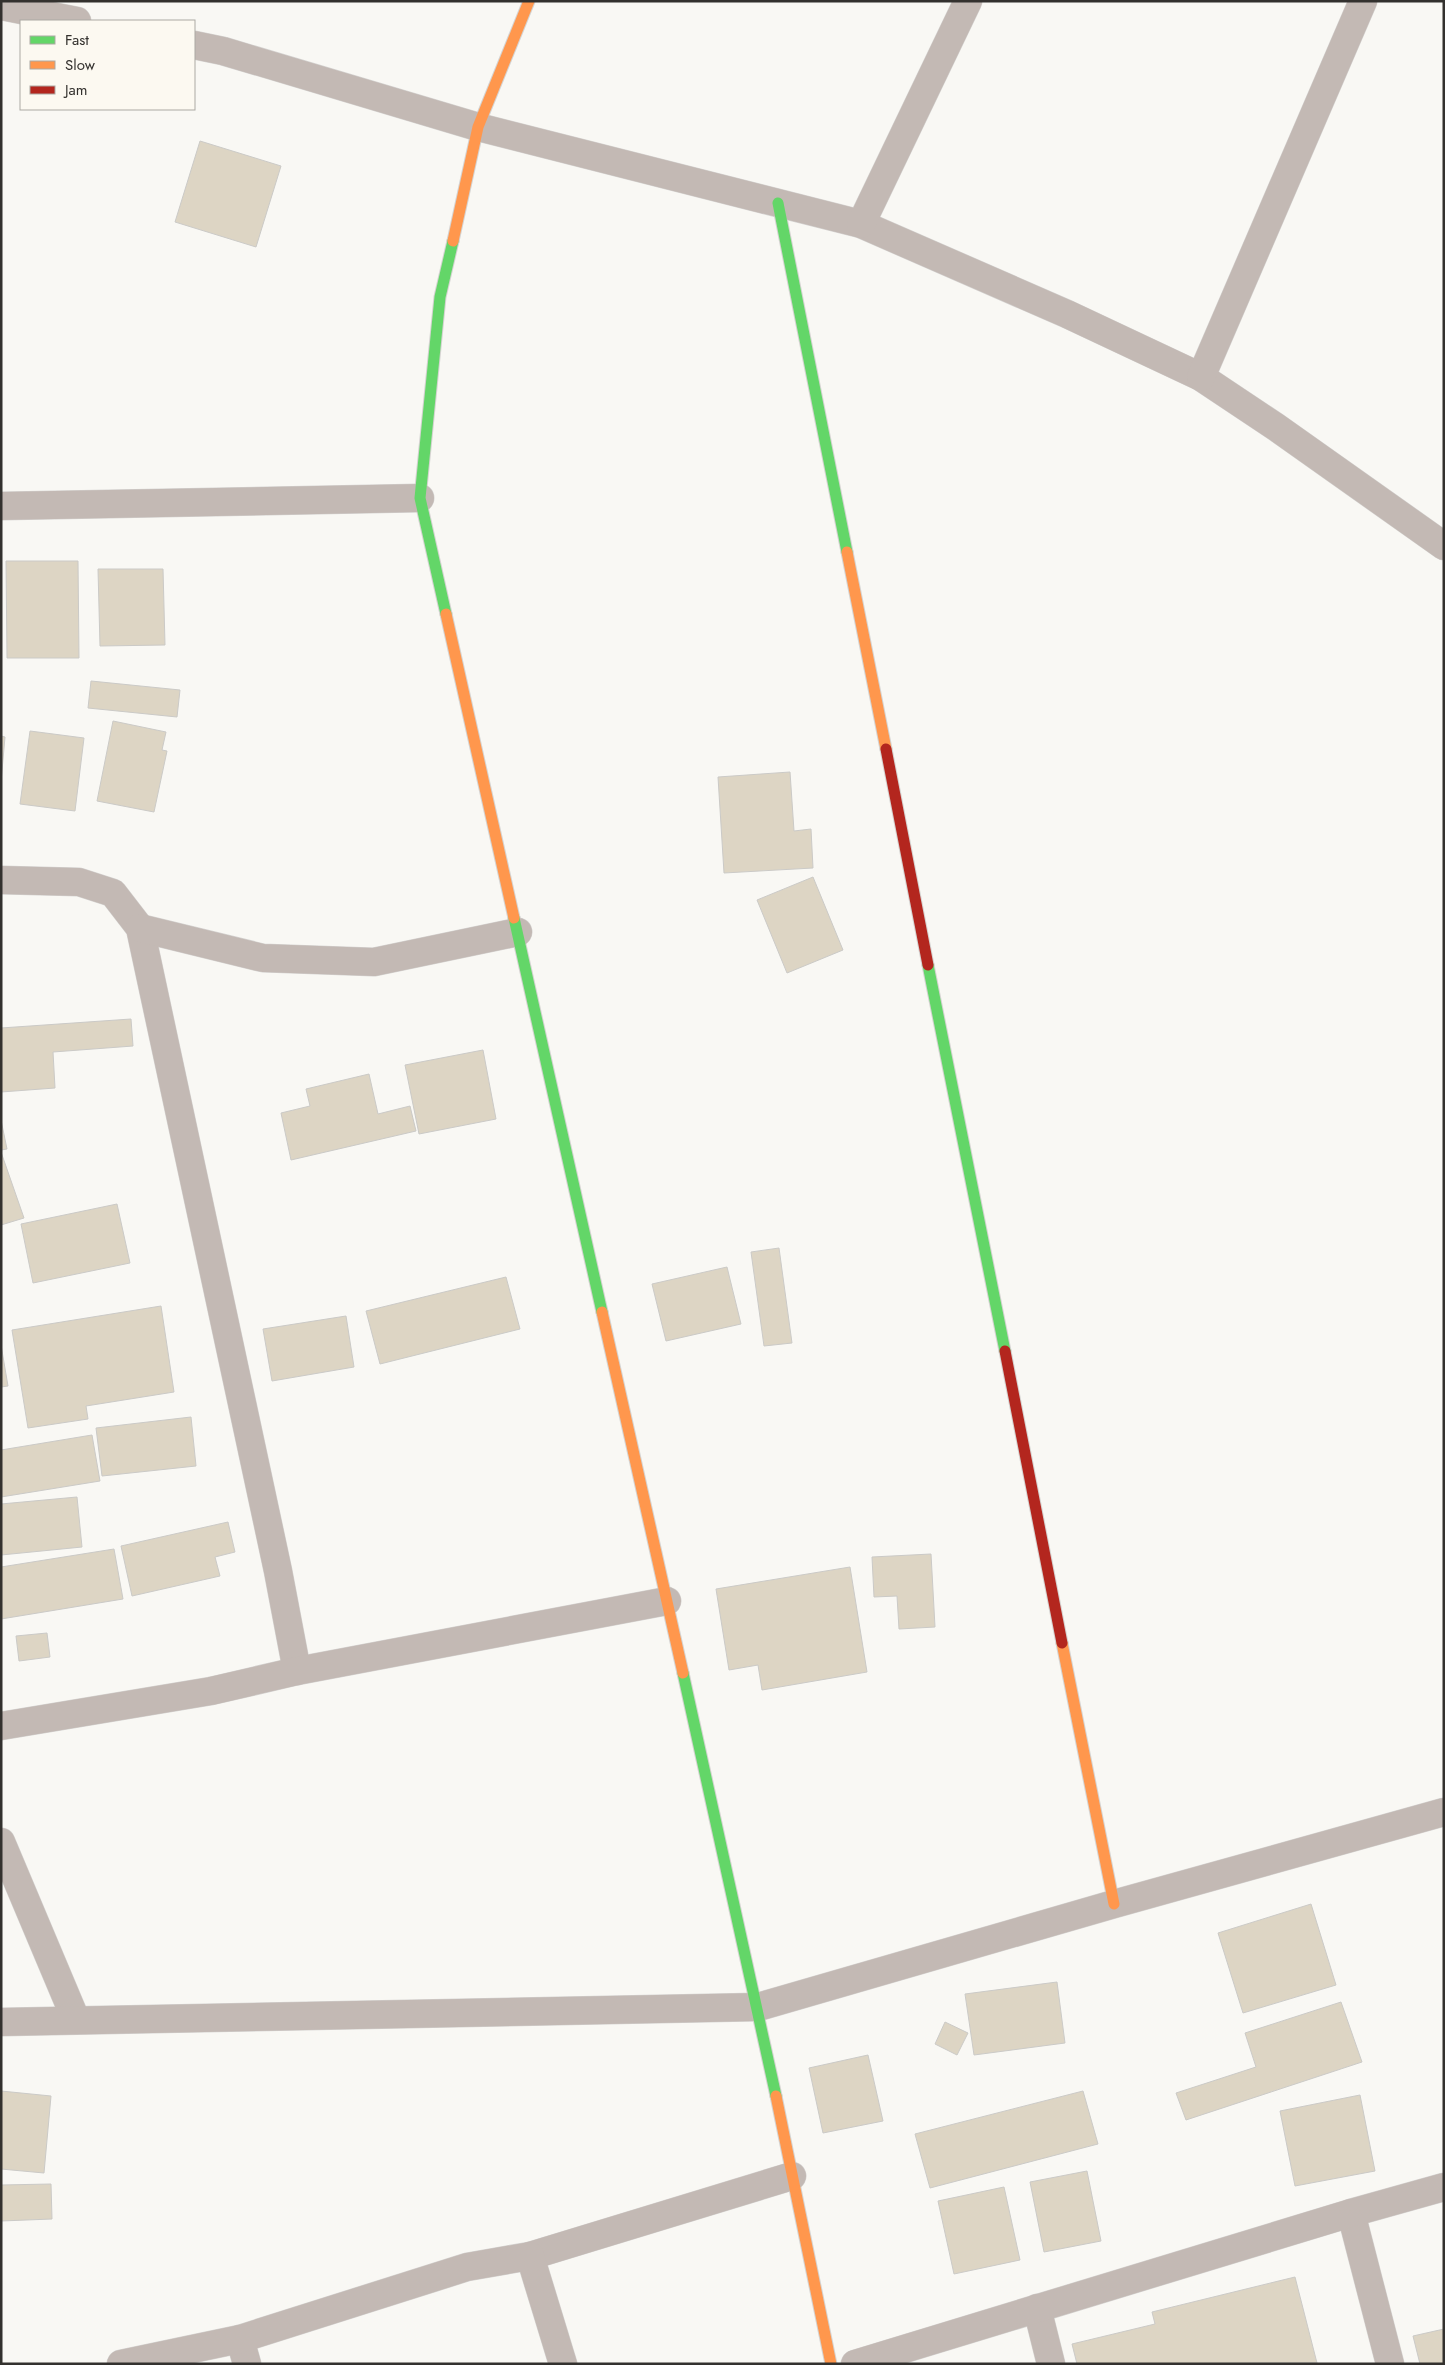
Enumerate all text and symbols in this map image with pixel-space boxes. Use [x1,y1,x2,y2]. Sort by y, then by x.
legend [20,20,195,110]
text: Fast [65,29,89,51]
text: Slow [65,54,96,76]
text: Jam [63,79,88,101]

